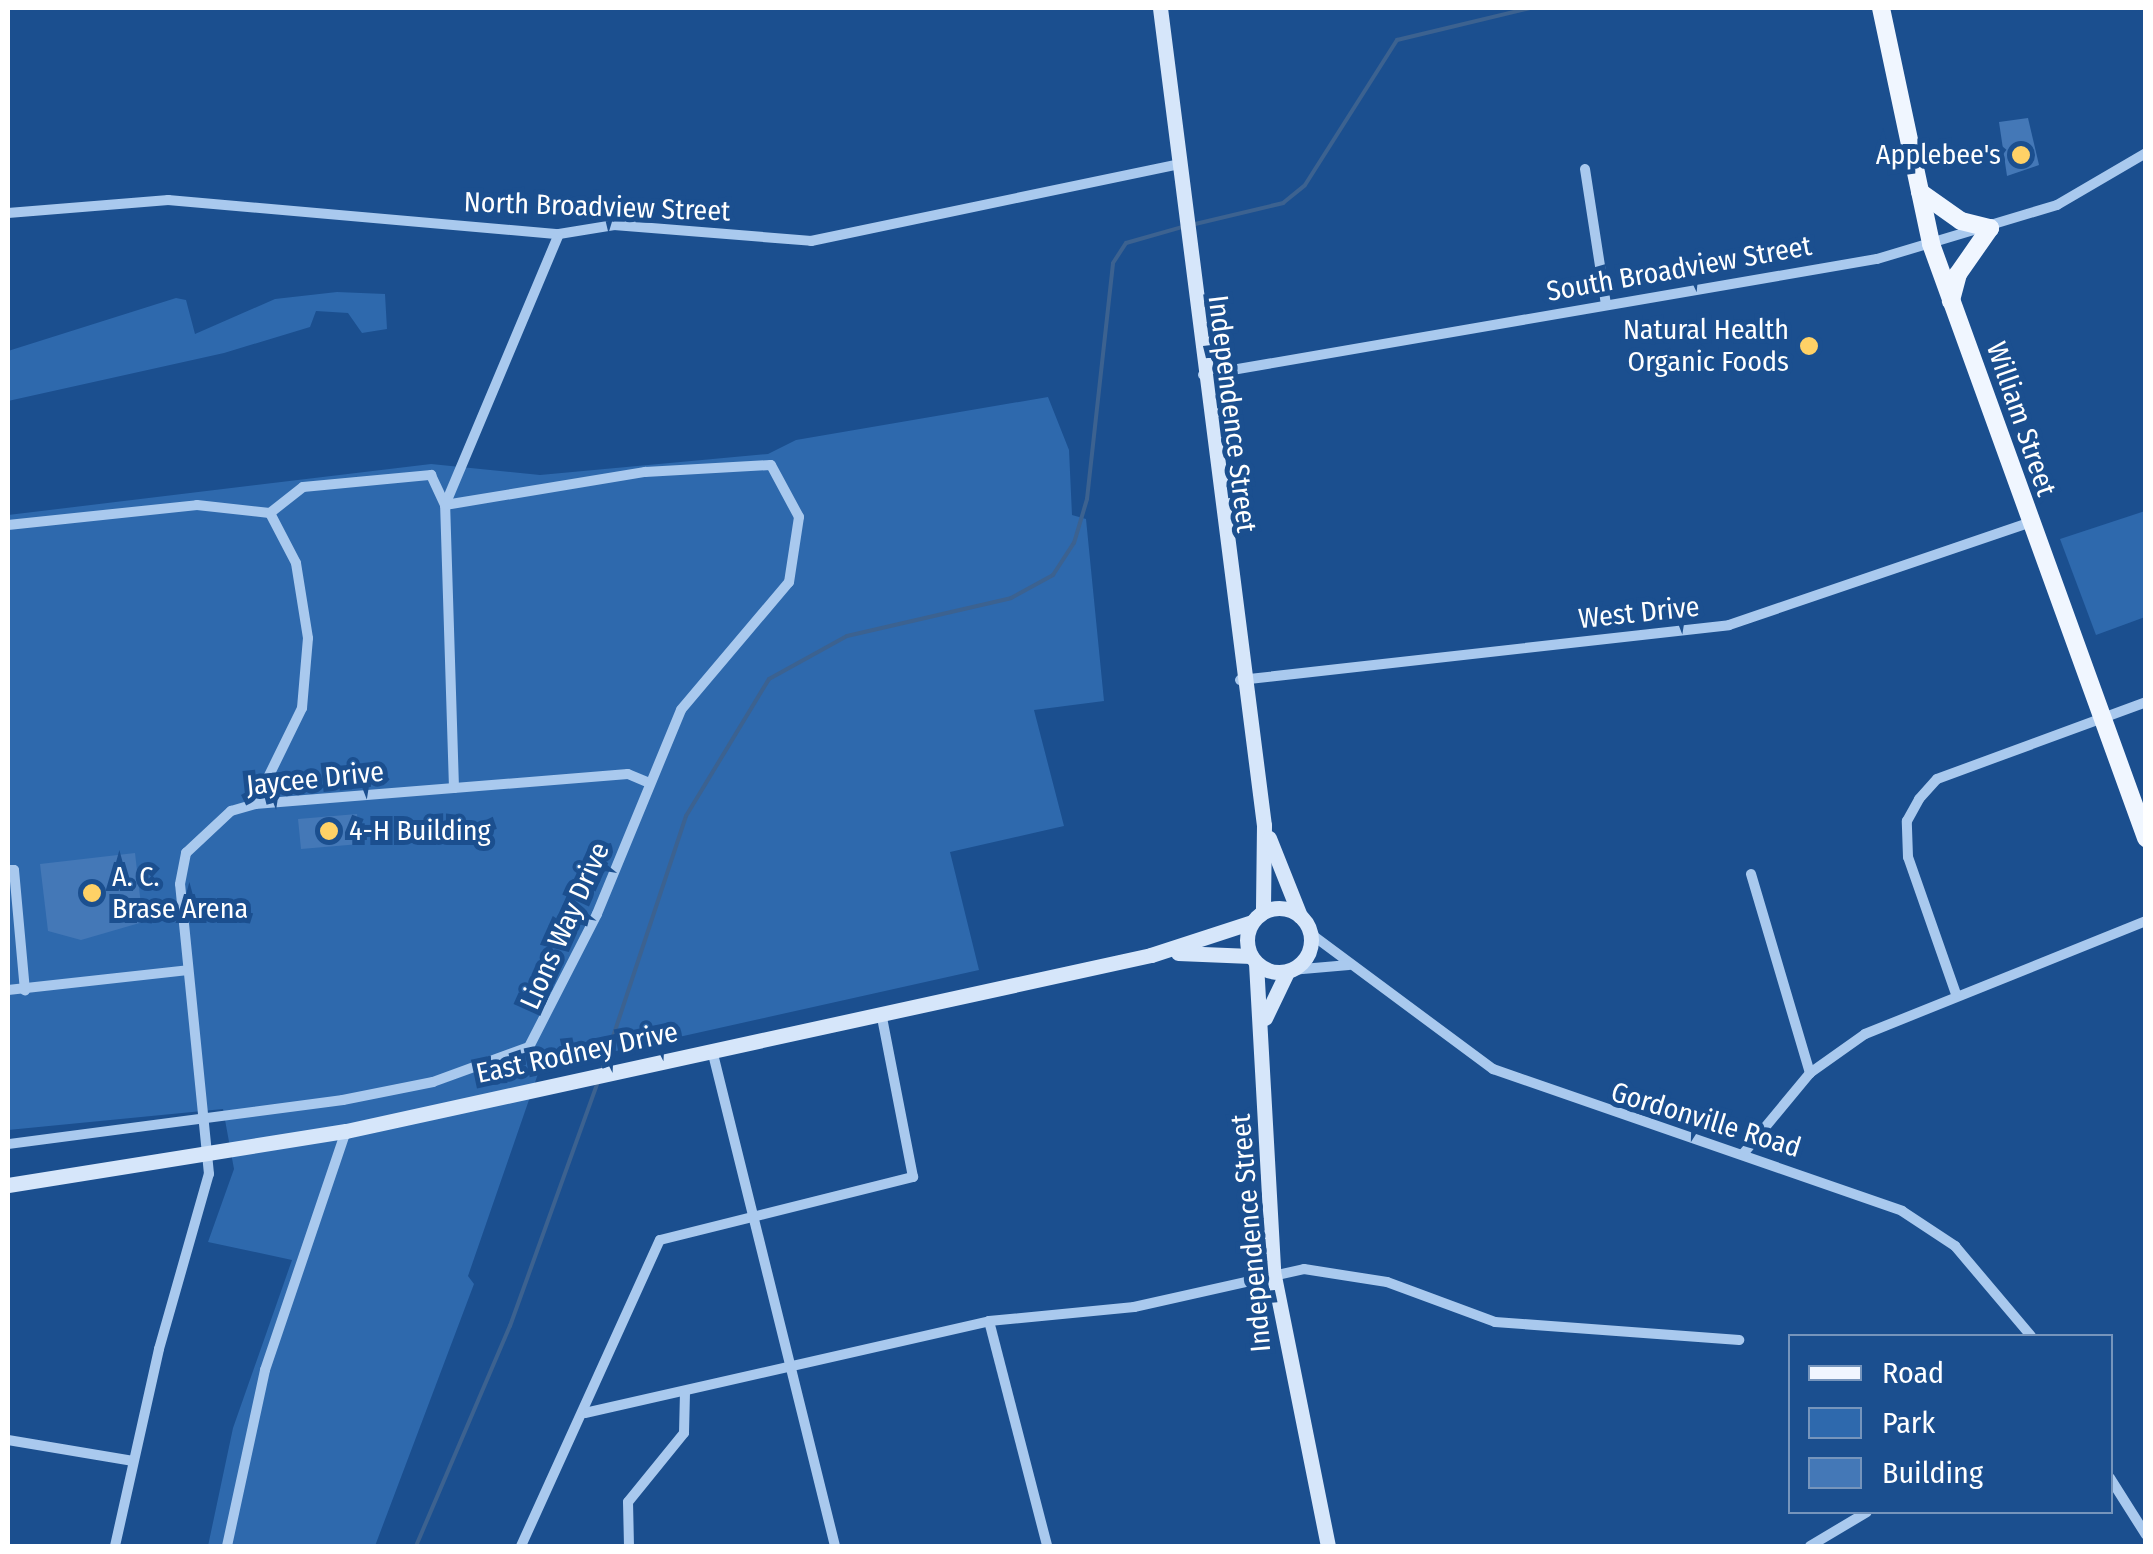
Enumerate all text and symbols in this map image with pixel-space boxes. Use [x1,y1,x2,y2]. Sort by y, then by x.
place label: Applebee's [1876,138,2001,172]
marker: Applebee's [2010,144,2032,166]
street label: North Broadview Street [463,186,731,228]
street label: South Broadview Street [1544,229,1814,309]
street label: Independence Street [1201,293,1263,535]
place label: Natural Health Organic Foods [1623,313,1789,379]
marker: Natural Health Organic Foods [1798,335,1820,357]
street label: William Street [1979,338,2063,500]
street label: West Drive [1577,590,1701,636]
street label: Jaycee Drive [244,755,386,803]
place label: 4-H Building [349,814,491,848]
marker: 4-H Building [318,820,340,842]
street label: Lions Way Drive [513,837,617,1015]
place label: A. C. Brase Arena [112,860,248,926]
marker: A. C. Brase Arena [81,882,103,904]
street label: East Rodney Drive [473,1015,681,1091]
street label: Gordonville Road [1607,1075,1805,1165]
street label: Independence Street [1224,1113,1278,1353]
legend [1788,1334,2113,1514]
text: Road [1882,1355,1944,1391]
text: Park [1882,1405,1935,1441]
text: Building [1882,1455,1983,1491]

